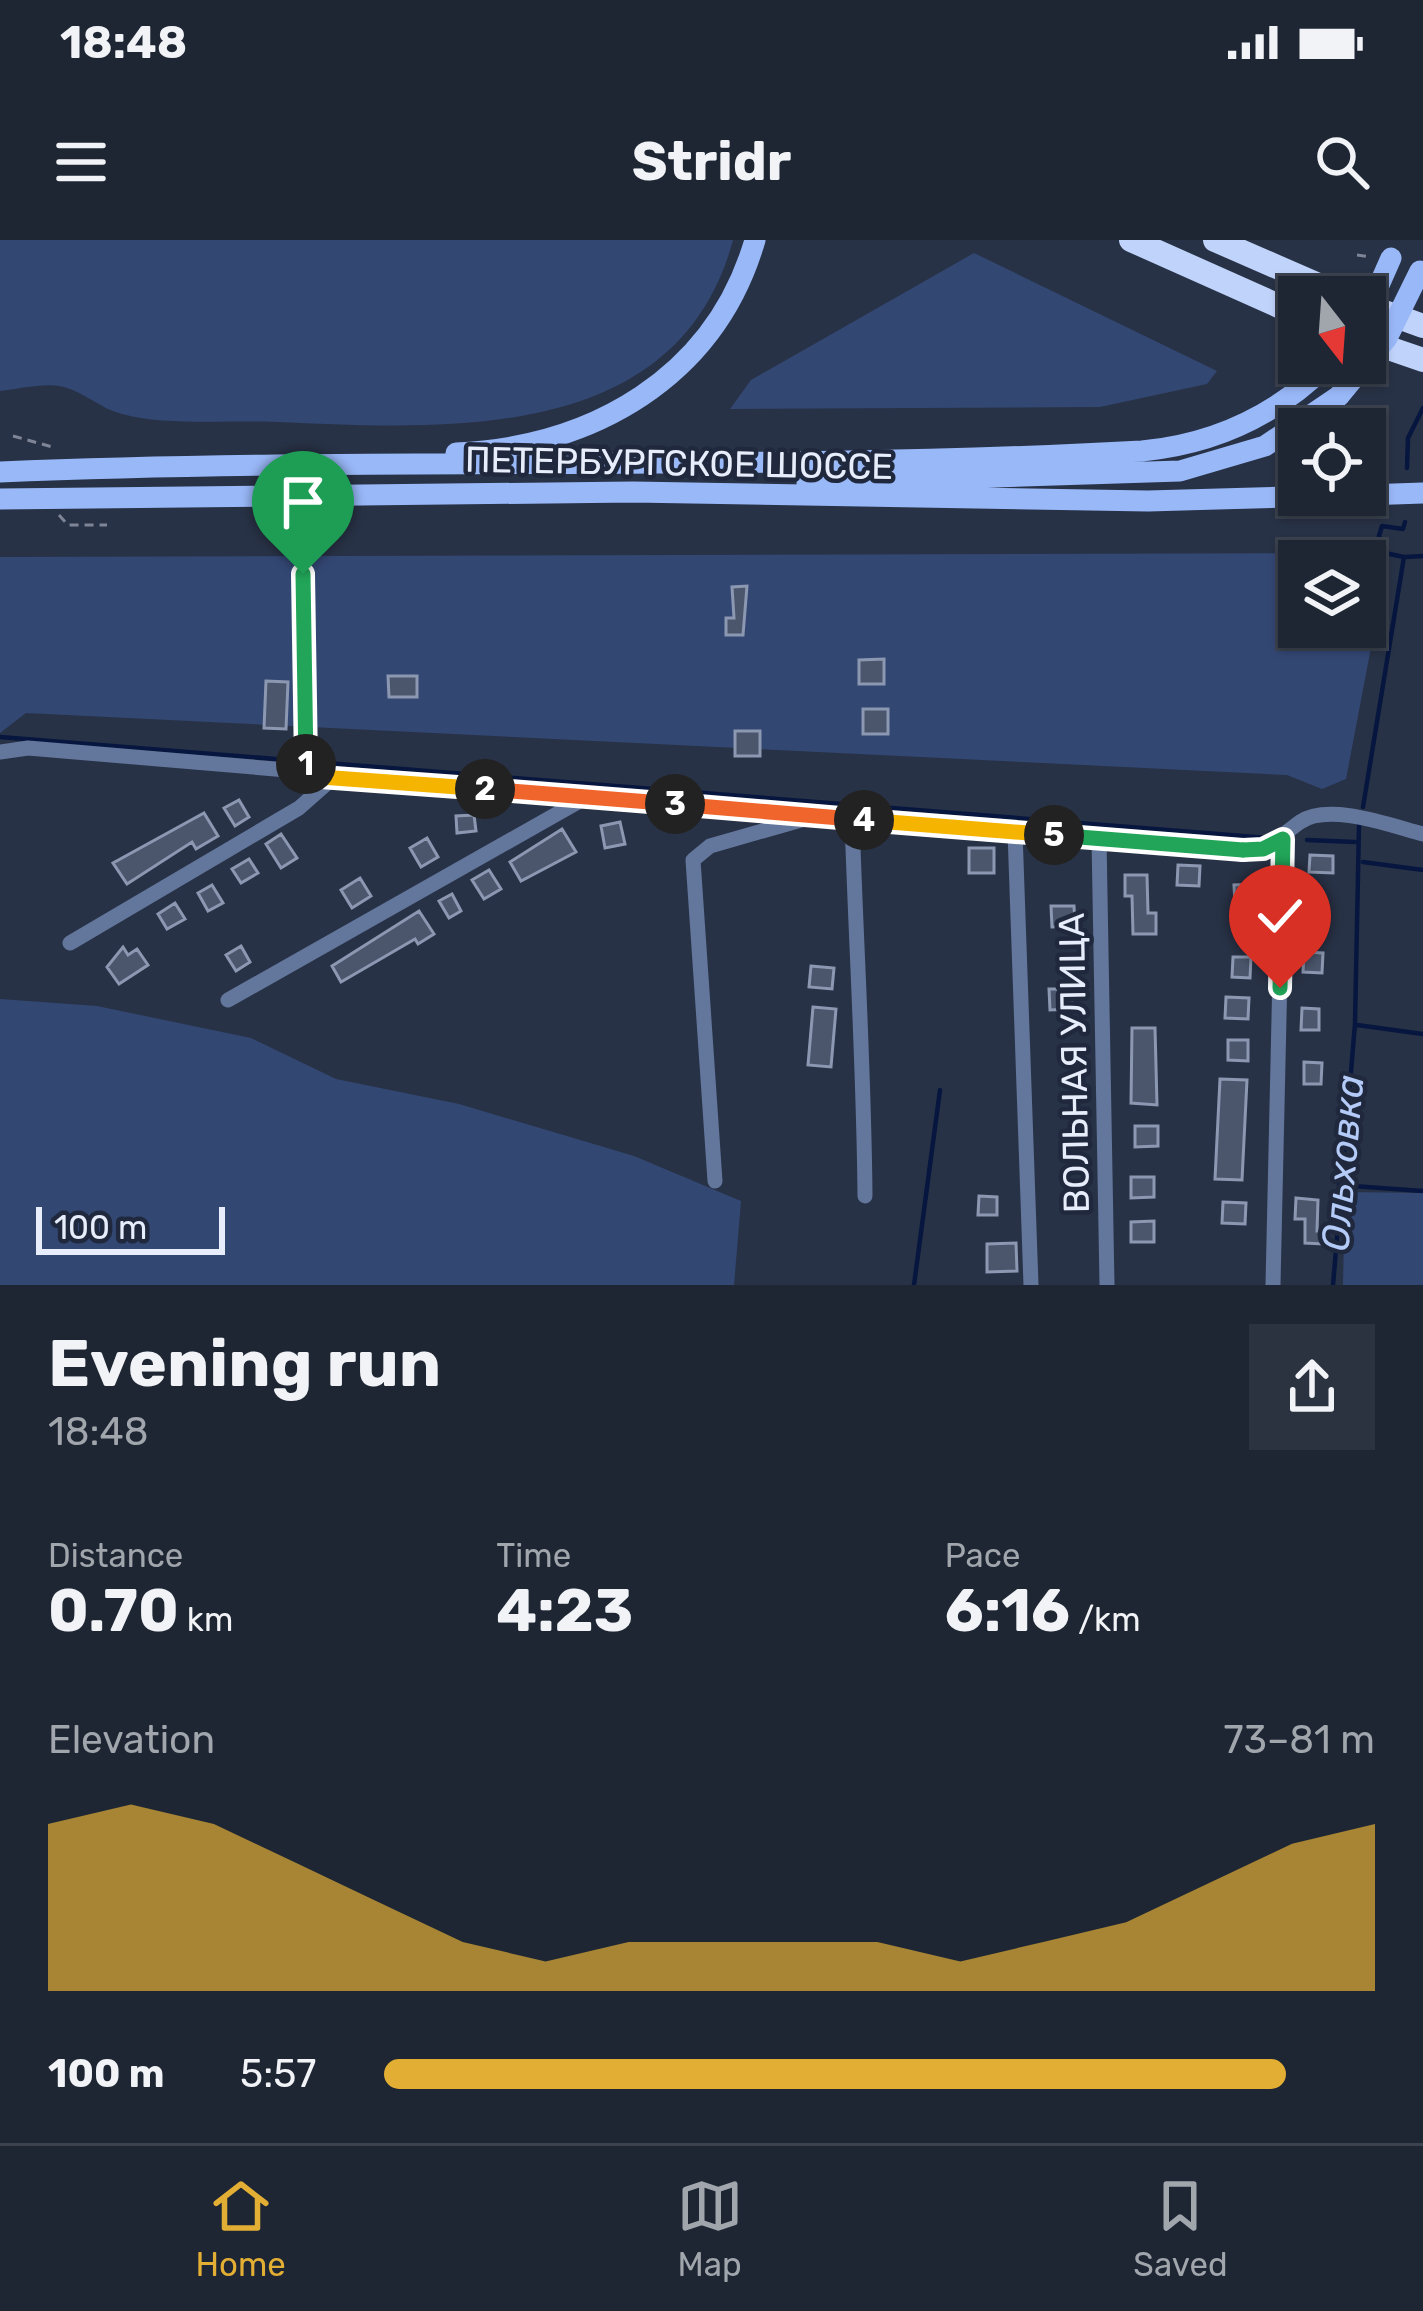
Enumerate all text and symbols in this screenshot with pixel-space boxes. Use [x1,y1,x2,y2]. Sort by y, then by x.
text: 18:48 [60,16,187,69]
icon: menu [48,129,114,195]
icon: search [1309,129,1375,195]
text: Stridr [632,130,791,194]
north arrow [1278,276,1386,384]
map controls [1278,276,1386,648]
button: locate [1278,408,1386,516]
street label: ПЕТЕРБУРГСКОЕ ШОССЕ [464,438,894,488]
pin [252,451,354,574]
icon: arrive [270,469,336,535]
button: layers [1278,540,1386,648]
pin: 1 [276,734,336,794]
text: 1 [298,744,314,783]
pin: 2 [455,759,515,819]
text: 2 [474,769,496,808]
pin: 3 [645,774,705,834]
text: 3 [664,784,686,823]
pin: 4 [834,790,894,850]
text: 4 [853,800,875,839]
pin: 5 [1024,805,1084,865]
text: 5 [1043,815,1065,854]
pin [1229,865,1331,988]
icon: check [1247,883,1313,949]
street label: ВОЛЬНАЯ УЛИЦА [1050,912,1098,1214]
water label: Ольховка [1312,1073,1374,1253]
scale bar [36,1201,225,1254]
text: 100 m [54,1208,147,1247]
text: Evening run [48,1324,441,1403]
button: share [1249,1324,1375,1450]
text: 18:48 [48,1409,149,1455]
text: Distance [48,1536,183,1575]
text: Time [496,1536,571,1575]
text: Pace [945,1536,1020,1575]
text: 0.70 [48,1575,179,1646]
text: 4:23 [496,1575,633,1646]
text: 6:16 [945,1575,1070,1646]
text: km [179,1600,233,1639]
text: /km [1070,1600,1140,1639]
text: Elevation [48,1717,215,1763]
text: 73–81 m [1223,1717,1375,1763]
text: 100 m [48,2051,164,2097]
text: 5:57 [240,2051,316,2097]
tab: Home [195,2173,286,2284]
tab: Map [677,2173,743,2284]
tab: Saved [1133,2173,1228,2284]

